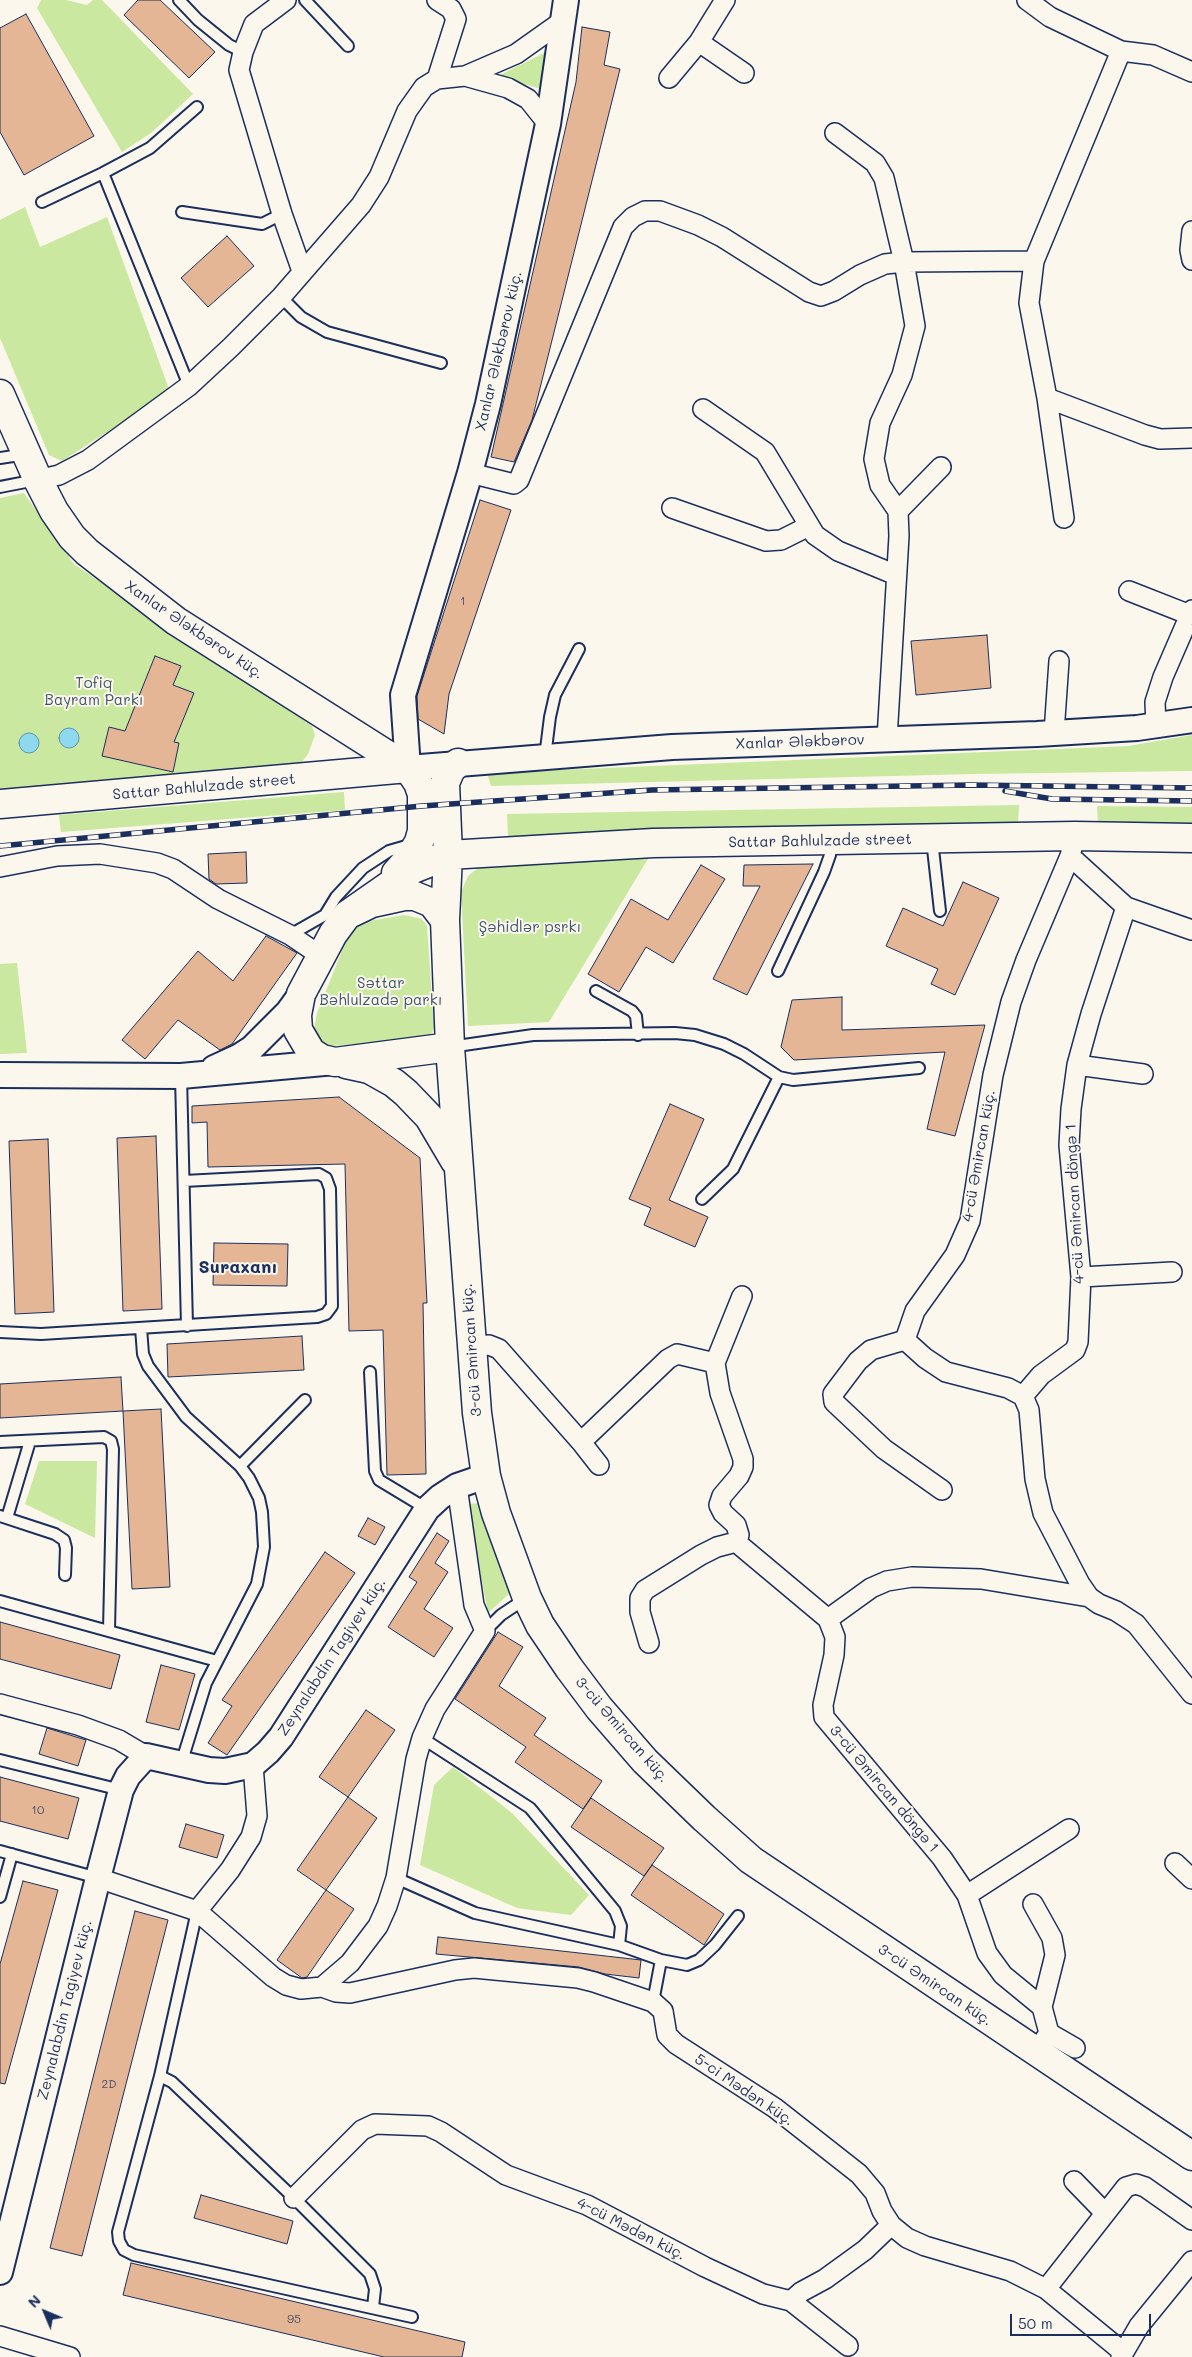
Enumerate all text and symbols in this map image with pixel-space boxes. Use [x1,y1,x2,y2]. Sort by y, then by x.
street label: Xanlar Ələkbərov küç. [472,269,526,433]
street label: Xanlar Ələkbərov küç. [121,577,267,683]
house number: 1 [460,594,466,608]
park label: Tofiq Bayram Parkı [45,674,143,709]
street label: Xanlar Ələkbərov [735,731,865,753]
street label: Sattar Bahlulzade street [112,770,296,804]
street label: Sattar Bahlulzade street [728,830,912,852]
park label: Şəhidlər psrkı [479,918,581,936]
park label: Səttar Bəhlulzadə parkı [320,974,442,1009]
street label: 4-cü Əmircan küç. [959,1089,999,1223]
street label: 4-cü Əmircan döngə 1 [1062,1123,1088,1285]
district label: Suraxanı [198,1256,278,1278]
street label: 3-cü Əmircan küç. [458,1283,486,1417]
street label: Zeynalabdin Tagiyev küç. [274,1575,390,1739]
street label: 3-cü Əmircan küç. [571,1674,673,1786]
street label: 3-cü Əmircan döngə 1 [826,1722,942,1856]
house number: 10 [32,1803,44,1817]
street label: Zeynalabdin Tagiyev küç. [34,1918,96,2102]
street label: 3-cü Əmircan küç. [875,1940,995,2030]
street label: 5-ci Mədən küç. [691,2050,797,2130]
house number: 2D [102,2077,116,2091]
street label: 4-cü Mədən küç. [574,2194,688,2264]
north arrow [20,2287,70,2337]
text: N [24,2291,45,2312]
scale bar [1012,2304,1153,2336]
house number: 95 [287,2312,301,2326]
text: 50 m [1018,2313,1053,2333]

